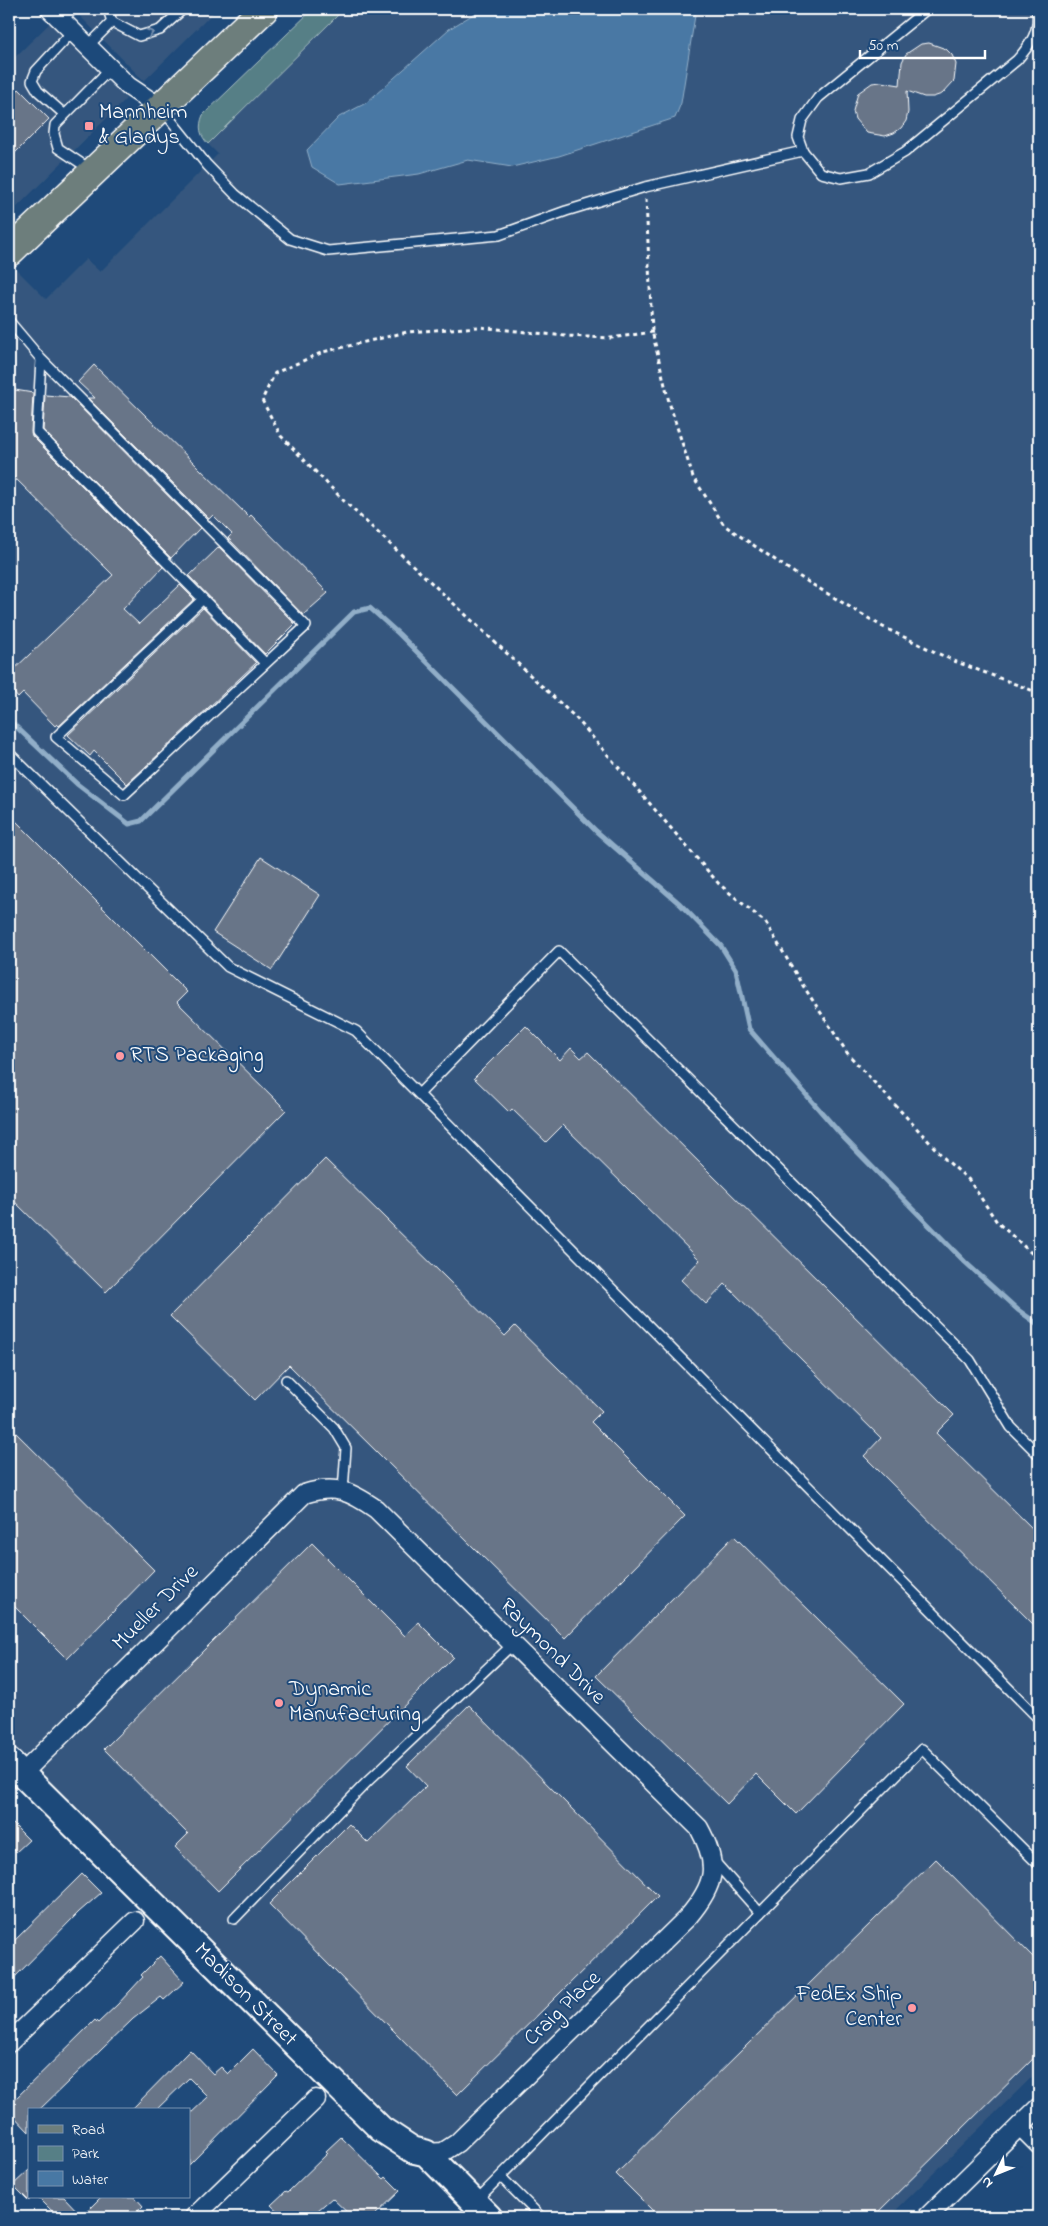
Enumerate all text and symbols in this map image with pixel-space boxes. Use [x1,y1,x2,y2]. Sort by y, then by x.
scale bar [860,28,986,60]
one-way arrow [145,29,153,39]
text: 50 m [868,35,899,57]
place label: Mannheim & Gladys [99,97,187,155]
marker: Mannheim & Gladys [83,120,95,132]
place label: RTS Packaging [130,1040,264,1073]
marker: RTS Packaging [114,1050,126,1062]
street label: Mueller Drive [105,1557,207,1659]
street label: Raymond Drive [491,1591,613,1713]
place label: Dynamic Manufacturing [288,1674,421,1732]
marker: Dynamic Manufacturing [273,1697,285,1709]
street label: Madison Street [186,1936,305,2055]
street label: Craig Place [517,1964,610,2055]
place label: FedEx Ship Center [795,1979,902,2036]
marker: FedEx Ship Center [906,2002,918,2014]
legend [28,2108,190,2198]
text: Road [72,2119,105,2141]
text: Park [72,2143,100,2165]
north arrow [970,2148,1020,2198]
text: Water [72,2169,108,2191]
text: N [977,2171,998,2192]

